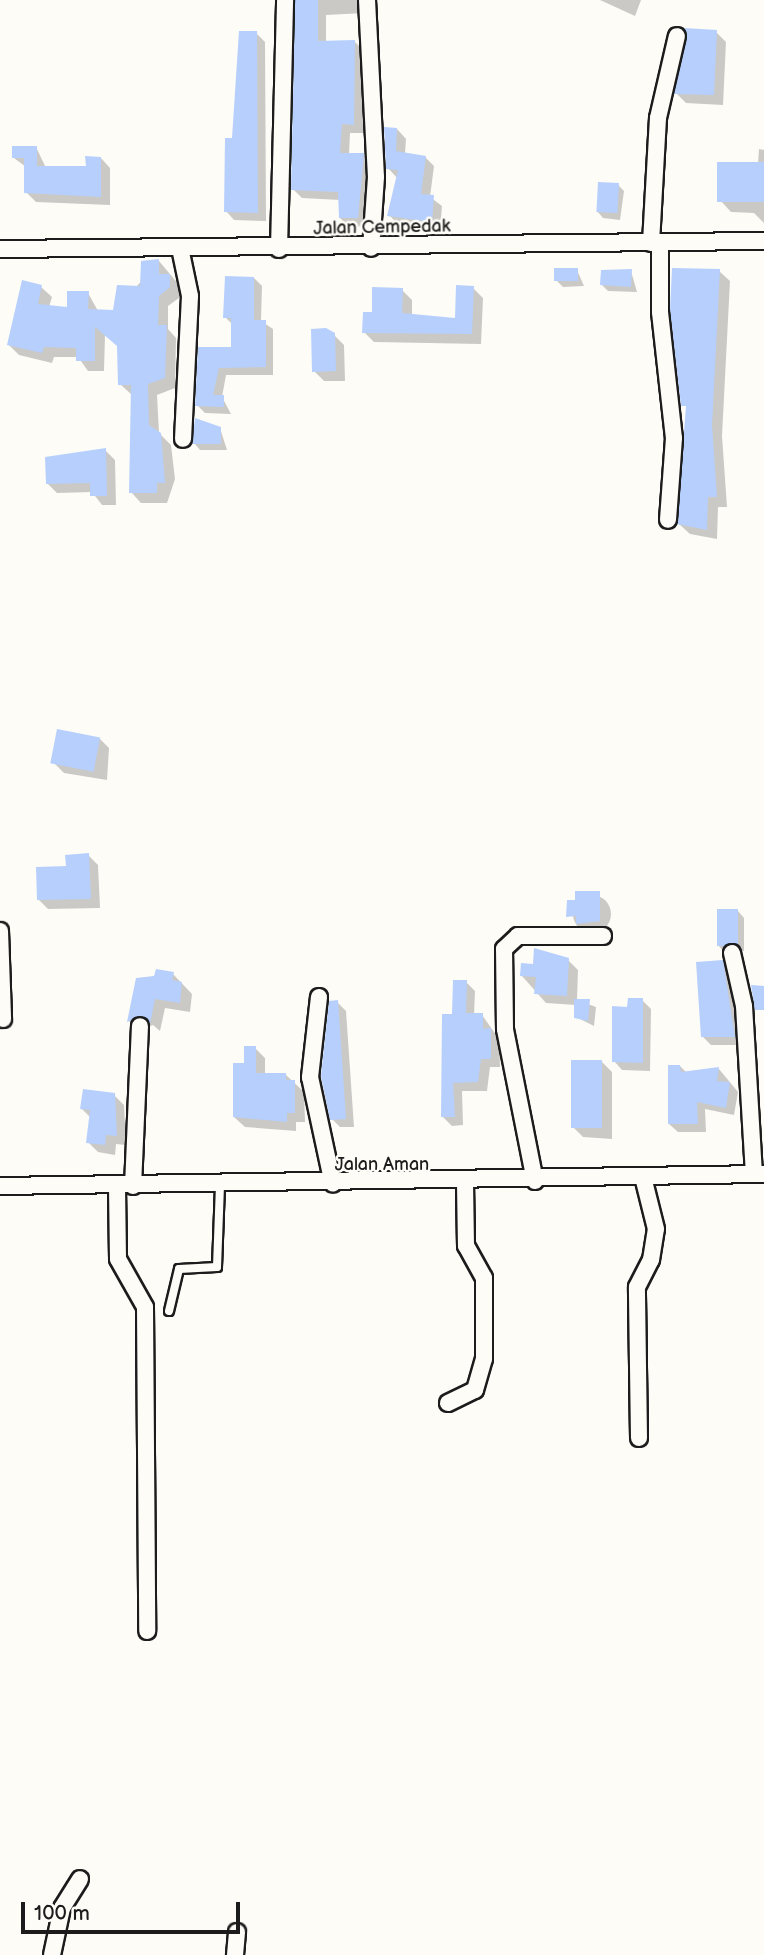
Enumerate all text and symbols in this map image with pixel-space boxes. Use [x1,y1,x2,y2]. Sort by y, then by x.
street label: Jalan Cempedak [313,216,451,240]
street label: Jalan Aman [335,1154,429,1176]
scale bar [24,1888,243,1932]
text: 100 m [34,1901,90,1926]

